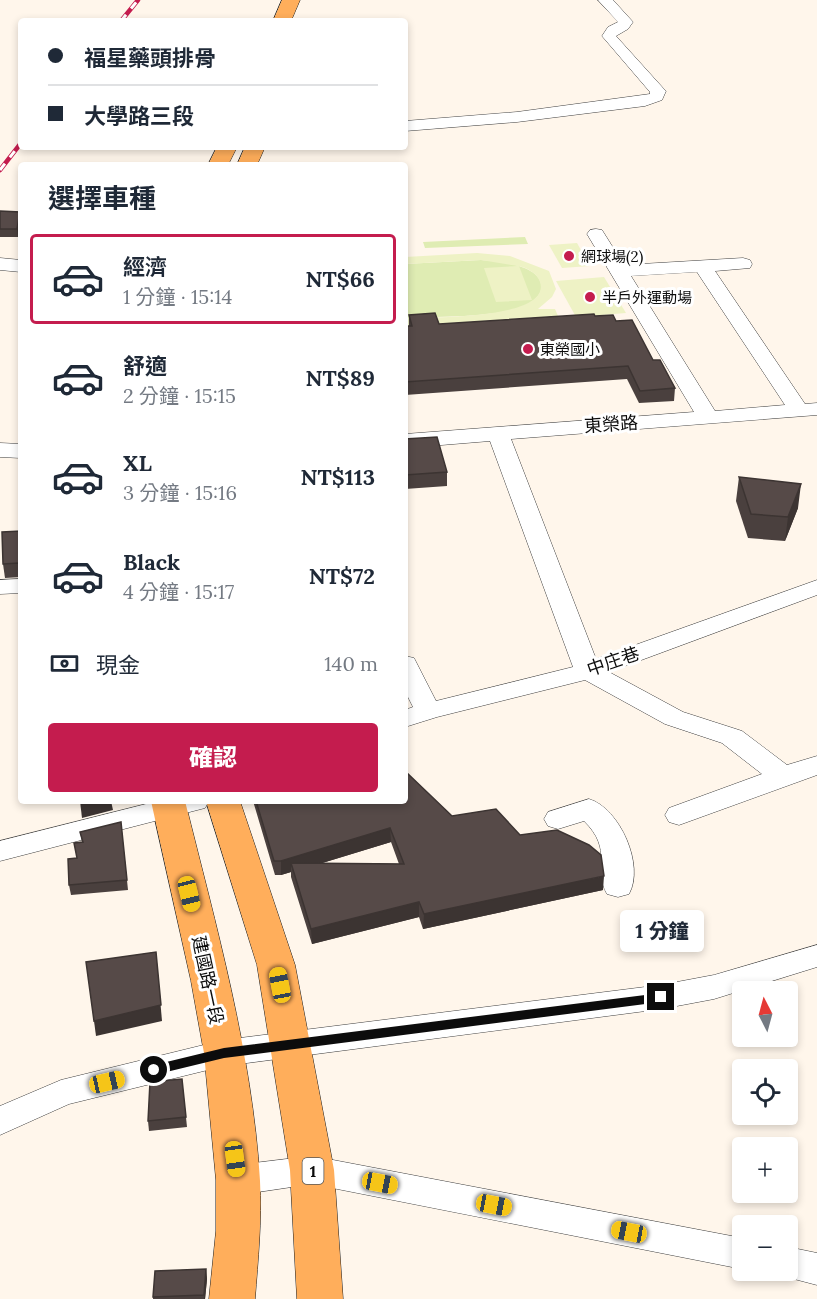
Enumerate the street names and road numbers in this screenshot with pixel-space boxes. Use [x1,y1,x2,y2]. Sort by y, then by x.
street label: 東榮路 [583,411,639,437]
street label: 中庄巷 [584,641,642,681]
street label: 建國路一段 [187,934,229,1026]
road number: 1 [302,1158,324,1184]

